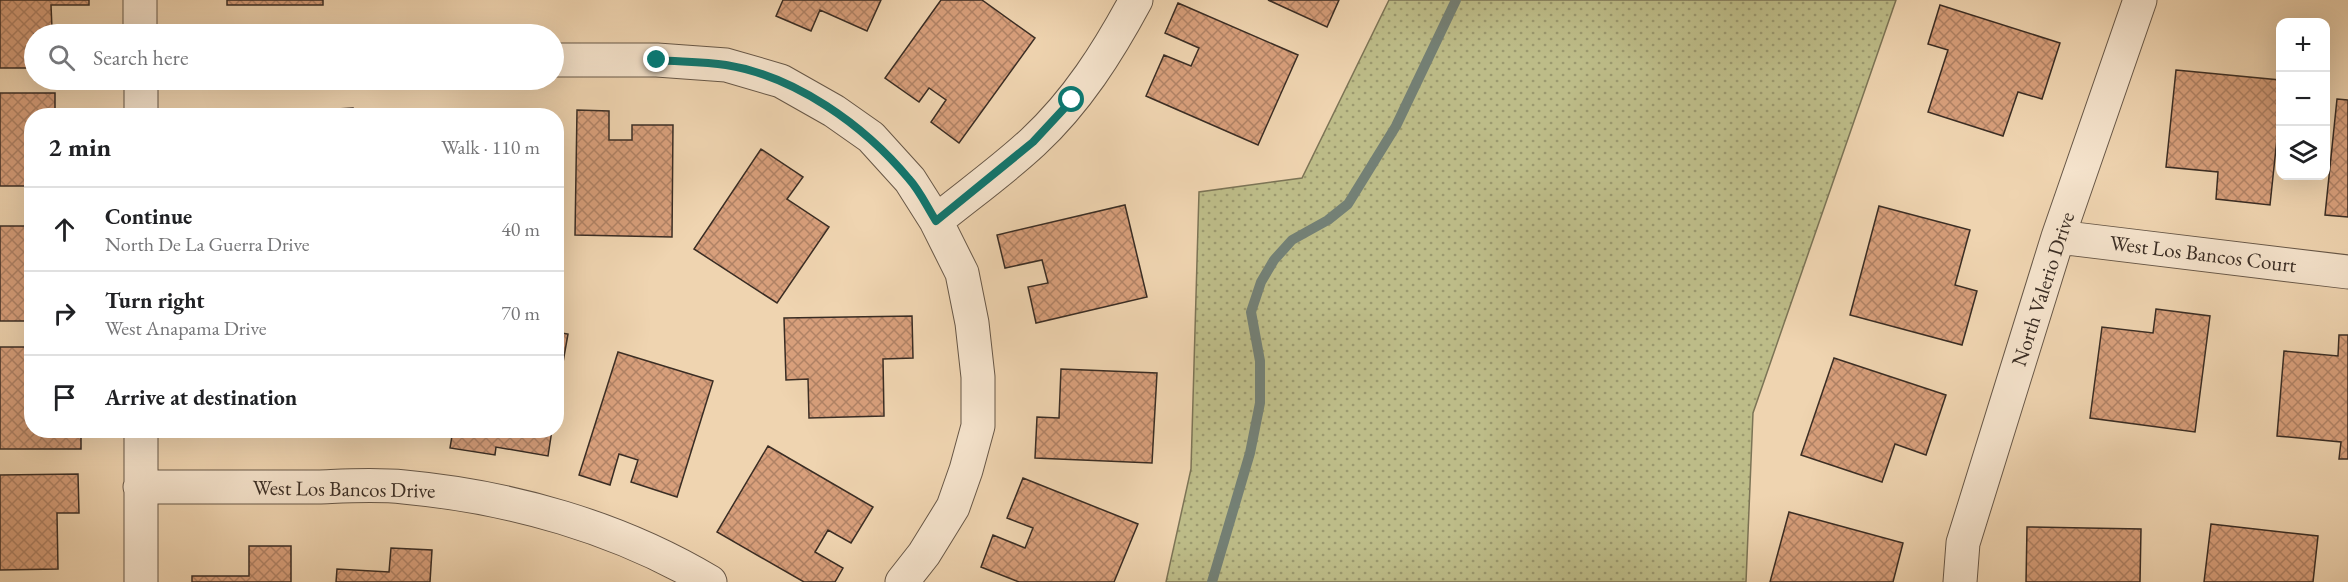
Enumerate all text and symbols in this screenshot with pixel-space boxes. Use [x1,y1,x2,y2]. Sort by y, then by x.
map controls [2276,18,2330,180]
button: + [2276,18,2330,72]
search box [24,24,564,90]
icon: search [45,41,78,74]
text: Search here [93,43,188,72]
route end [643,46,669,72]
button: − [2276,72,2330,126]
route start [1058,86,1084,112]
button: layers [2276,126,2330,180]
text: 2 min [48,130,111,164]
text: Walk · 110 m [441,134,540,160]
text: Continue [105,202,192,231]
street label: North Valerio Drive [2005,208,2080,370]
icon: ahead [48,213,81,246]
text: 40 m [501,216,540,242]
street label: West Los Bancos Court [2108,229,2298,278]
text: North De La Guerra Drive [105,231,310,257]
text: Turn right [105,286,204,315]
icon: right [48,297,81,330]
text: 70 m [501,300,540,326]
text: West Anapama Drive [105,315,266,341]
icon: arrive [48,381,81,414]
text: Arrive at destination [105,383,297,412]
street label: West Los Bancos Drive [252,473,436,504]

